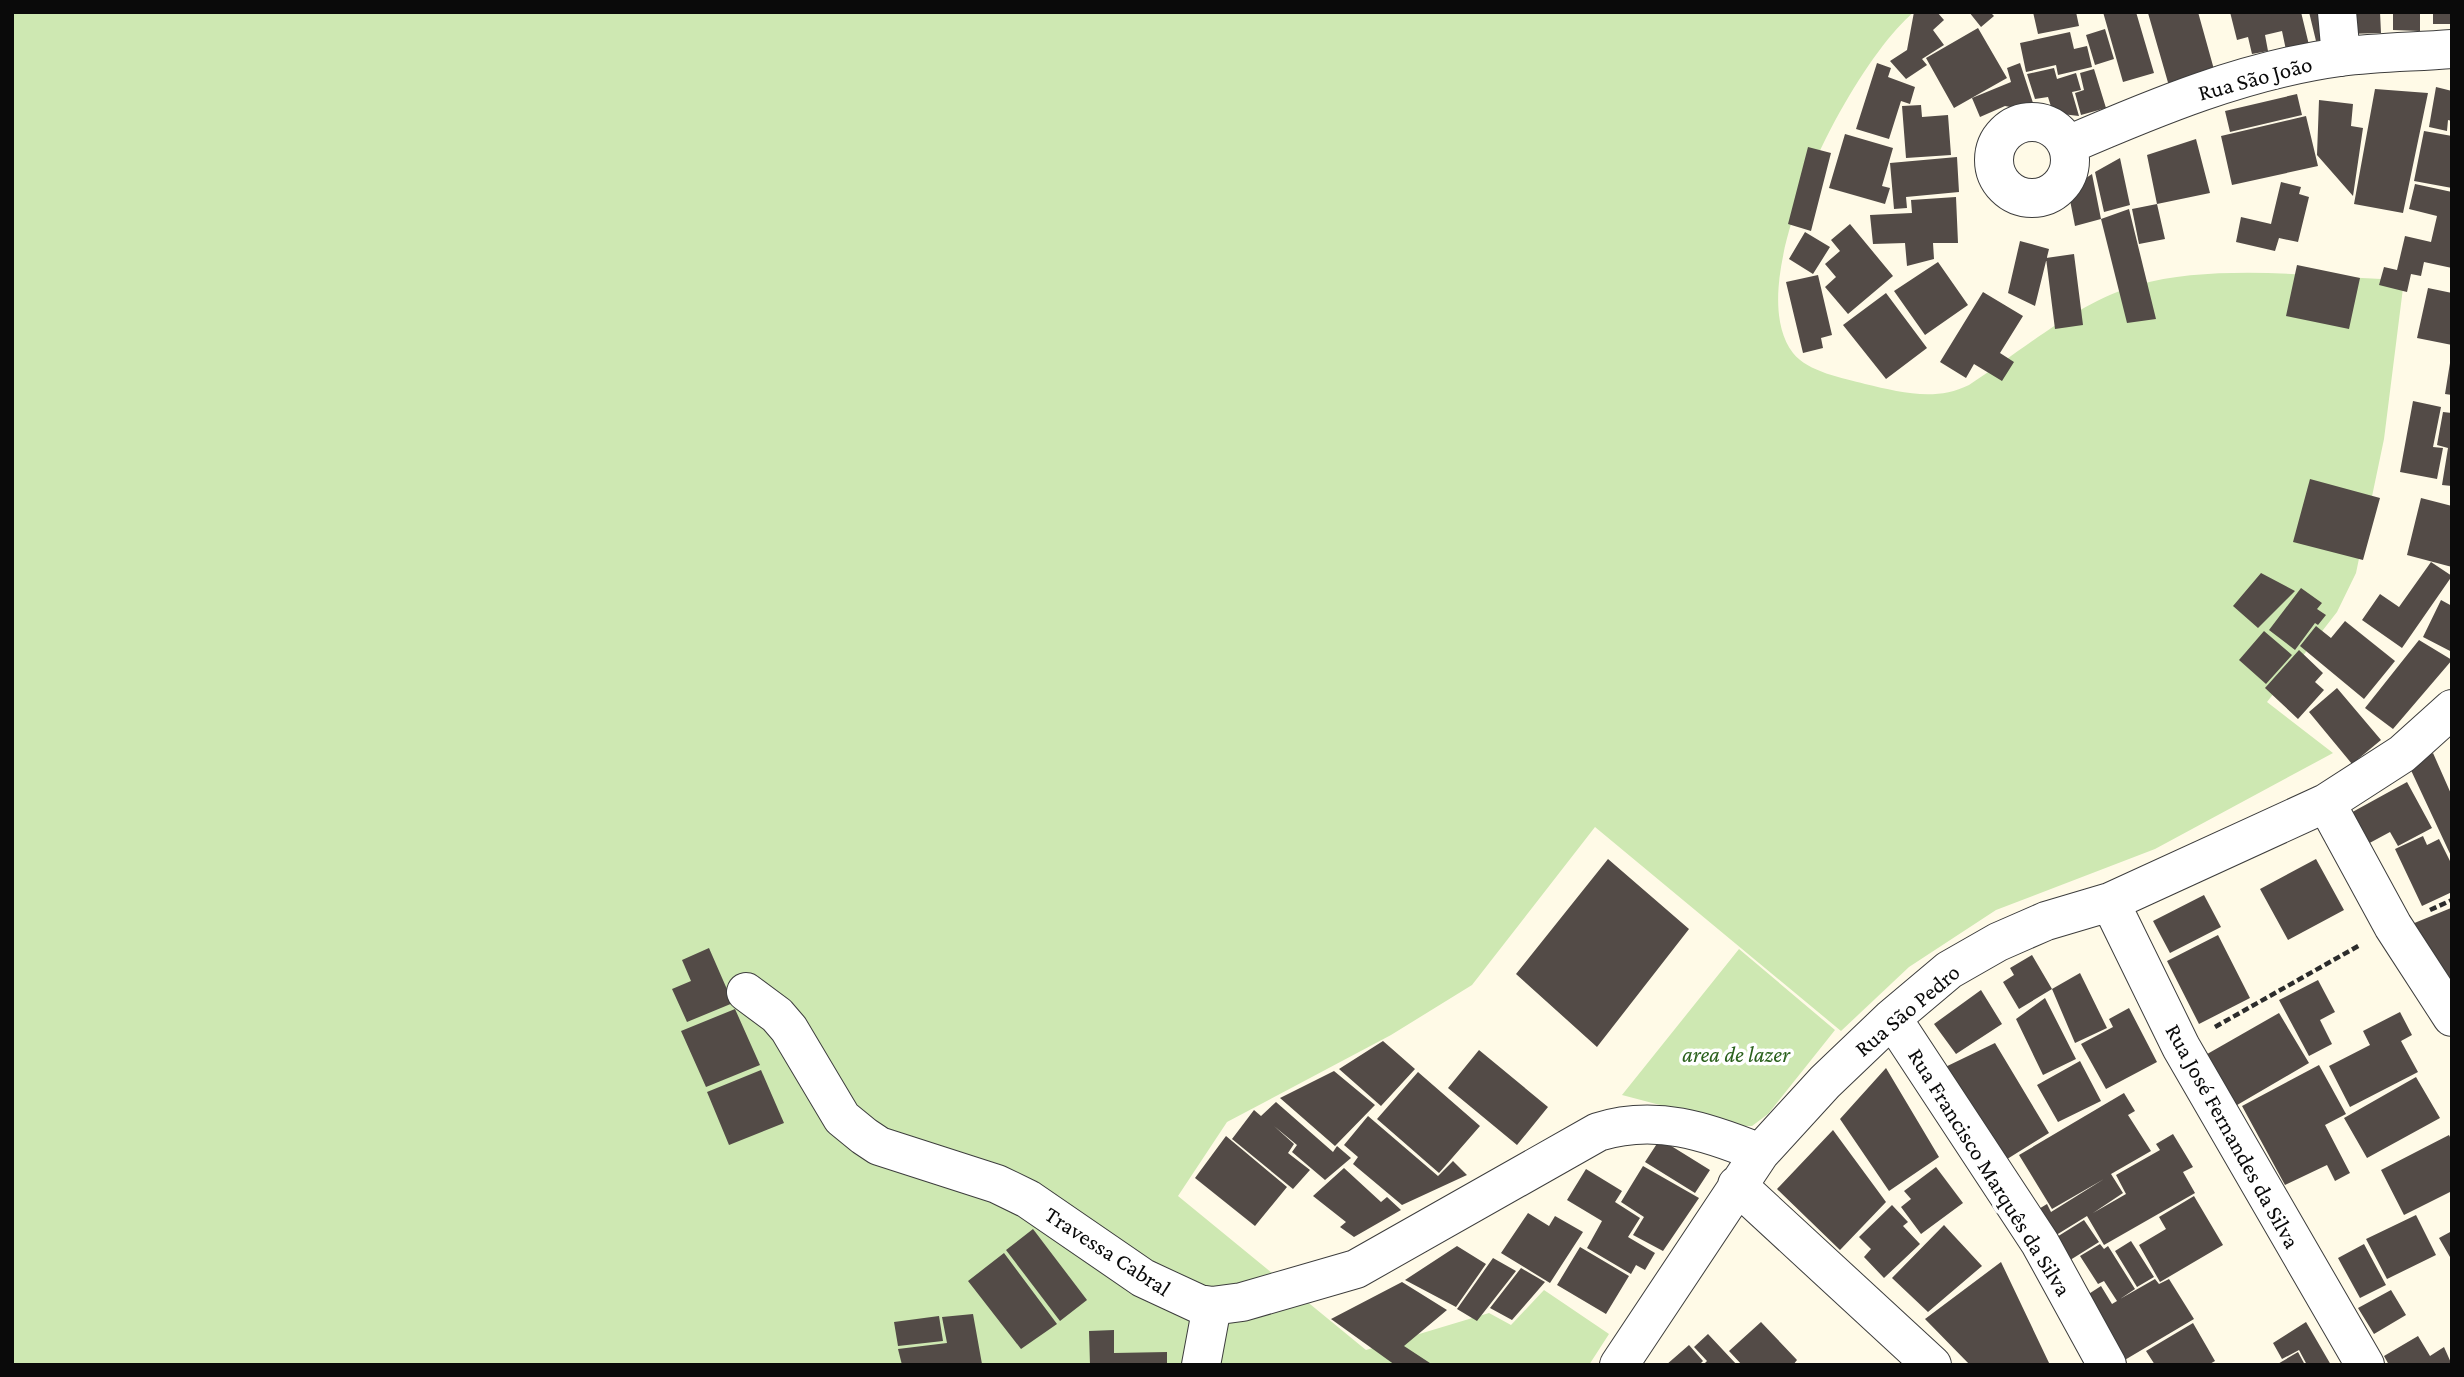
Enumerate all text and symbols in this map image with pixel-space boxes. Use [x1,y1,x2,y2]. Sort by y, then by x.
street label: Rua São João [2195,50,2315,106]
street label: Rua São Pedro [1849,959,1965,1061]
street label: Rua José Fernandes da Silva [2160,1019,2306,1253]
park label: area de lazer [1682,1041,1791,1067]
street label: Rua Francisco Marquês da Silva [1903,1043,2077,1301]
street label: Travessa Cabral [1040,1201,1176,1301]

